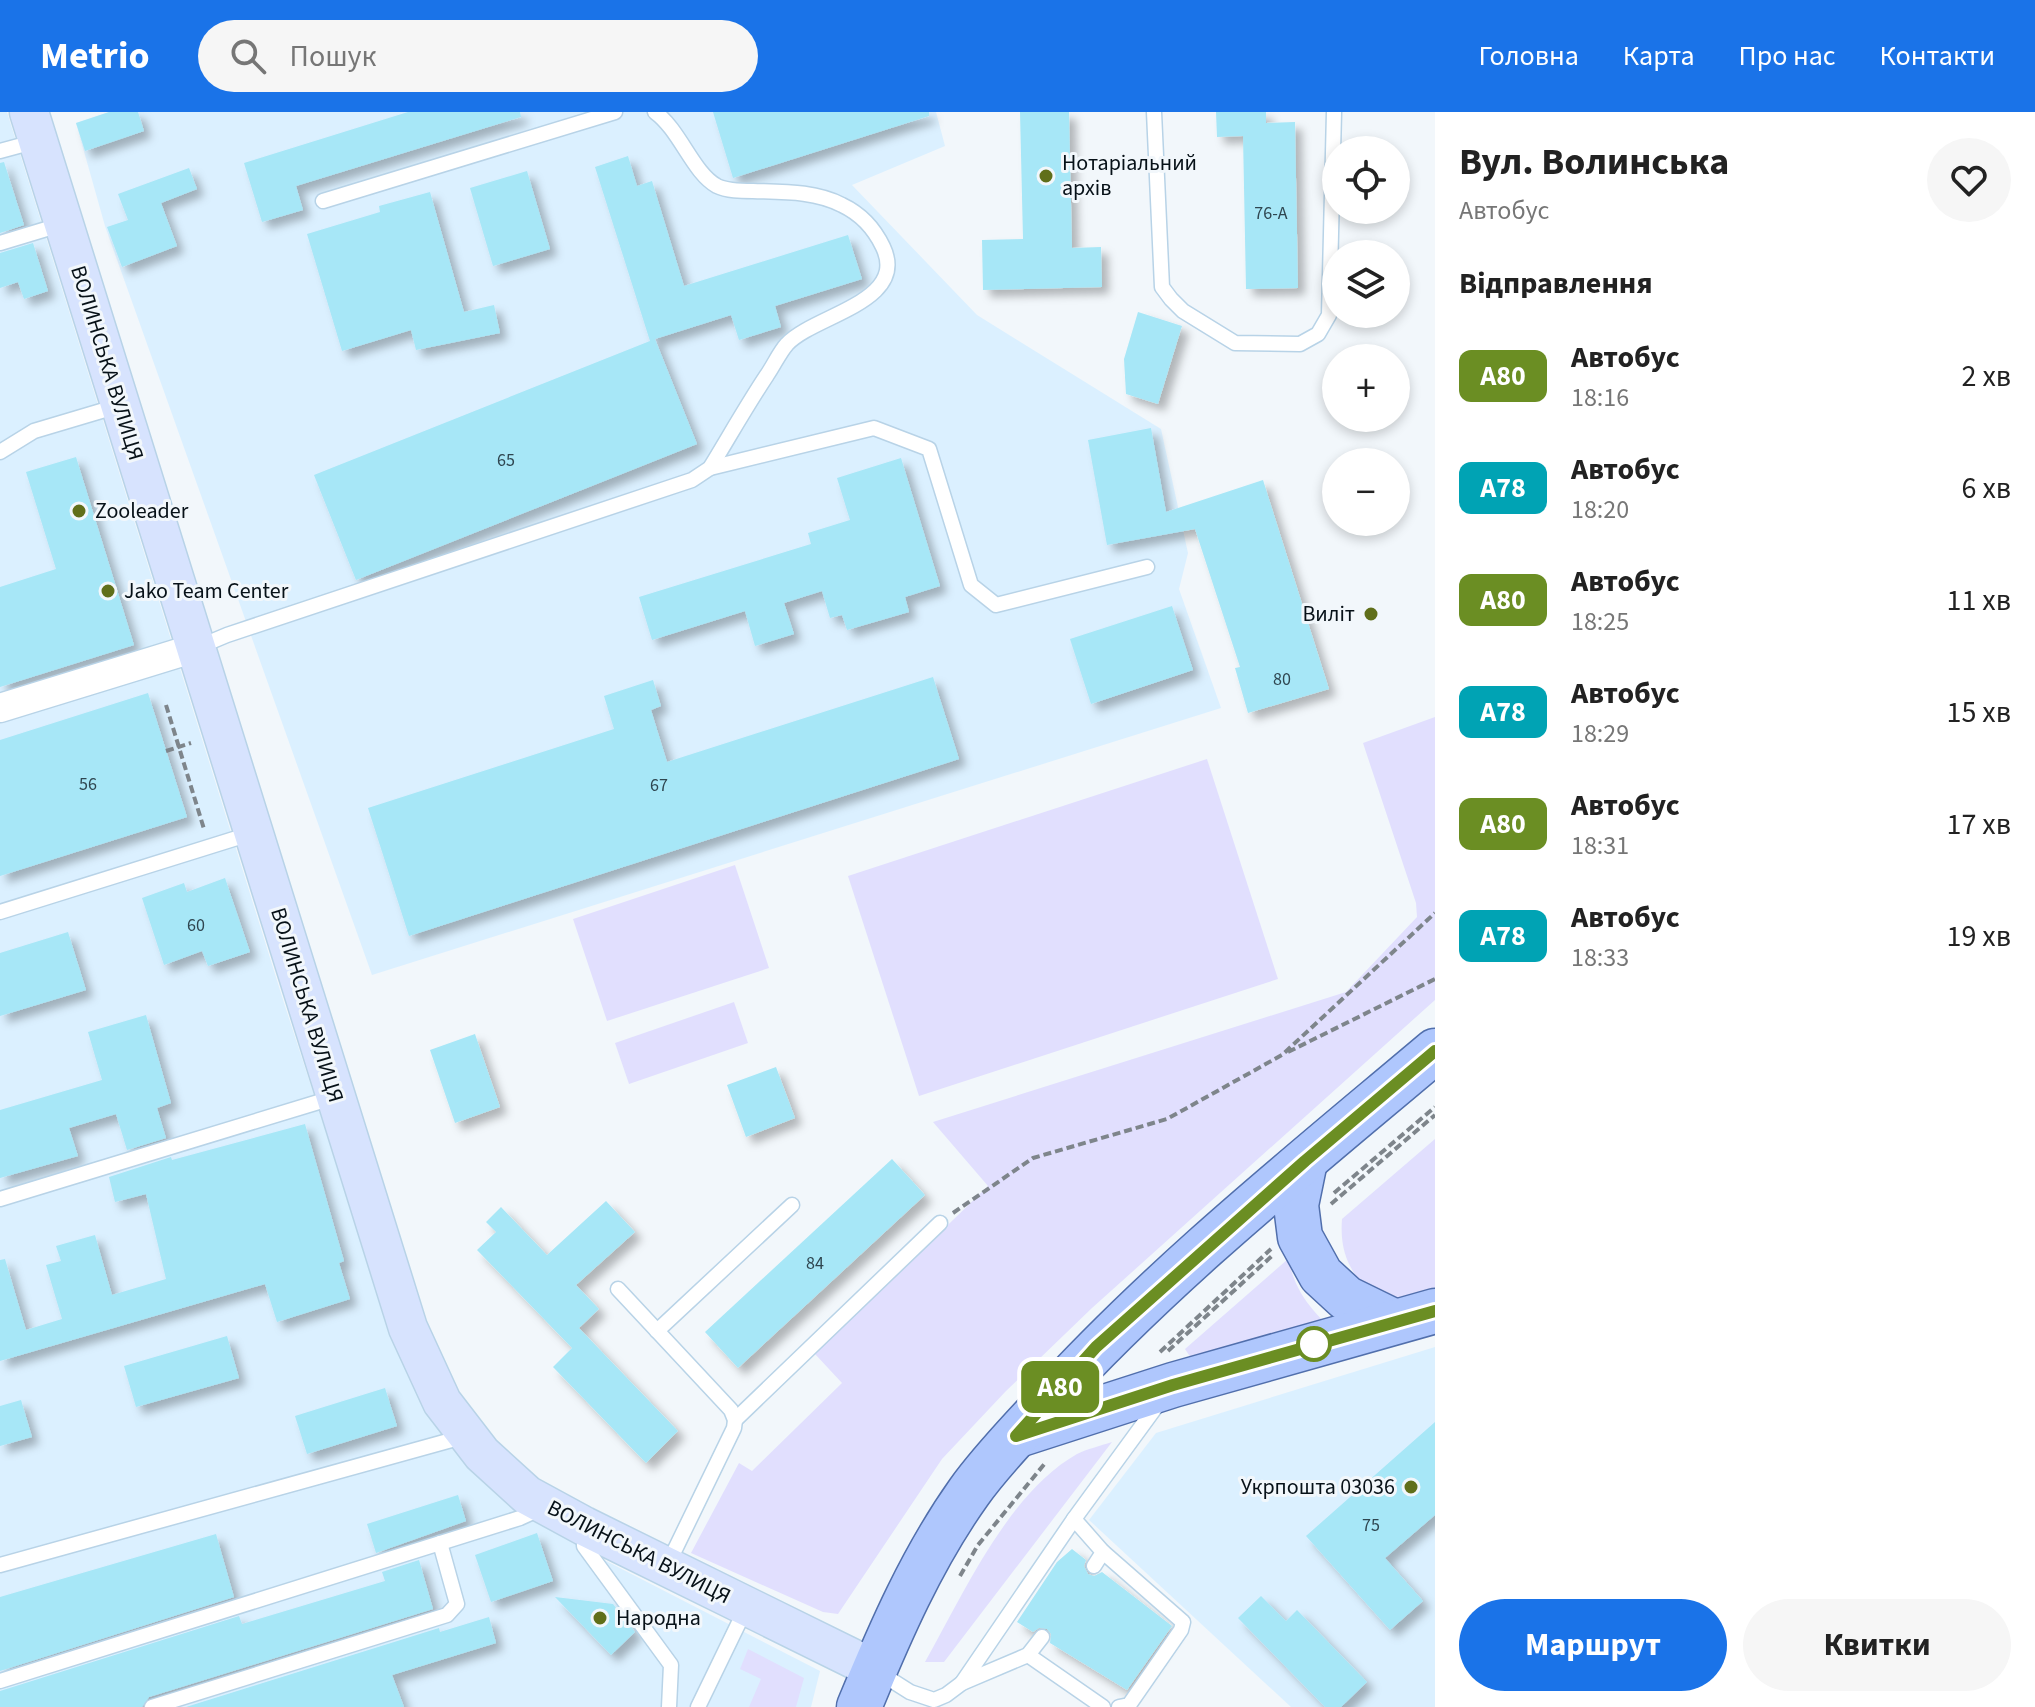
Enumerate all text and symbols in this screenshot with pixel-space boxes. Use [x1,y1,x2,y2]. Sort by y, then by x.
search box [198,20,758,92]
text: Metrio [40,29,150,83]
icon: search [226,34,270,78]
text: Пошук [290,35,376,78]
text: Головна [1479,36,1579,76]
text: Карта [1623,36,1695,76]
text: Про нас [1739,36,1836,76]
text: Контакти [1880,36,1995,76]
text: Вул. Волинська [1459,135,1729,189]
map controls [1322,136,1410,536]
button: locate [1322,136,1410,224]
button: heart [1927,138,2011,222]
place label: Нотаріальний архів [1062,147,1197,204]
marker: Нотаріальний архів [1037,167,1055,185]
text: Автобус [1459,192,1549,229]
house number: 76-А [1254,201,1288,226]
button: layers [1322,240,1410,328]
street label: ВОЛИНСЬКА ВУЛИЦЯ [62,262,152,464]
text: Відправлення [1459,262,1653,305]
text: Автобус [1571,336,1680,379]
button: + [1322,344,1410,432]
text: 2 хв [1961,355,2011,398]
text: А80 [1480,356,1526,396]
text: 18:16 [1571,379,1629,416]
house number: 65 [497,448,515,473]
button: − [1322,448,1410,536]
text: Автобус [1571,448,1680,491]
text: 6 хв [1961,467,2011,510]
text: А78 [1480,468,1526,508]
text: 18:20 [1571,491,1629,528]
place label: Zooleader [95,495,189,527]
marker: Zooleader [70,502,88,520]
text: Автобус [1571,560,1680,603]
place label: Jako Team Center [124,575,289,607]
text: 11 хв [1947,579,2011,622]
text: А80 [1480,580,1526,620]
marker: Jako Team Center [99,582,117,600]
place label: Виліт [1302,598,1355,630]
text: 18:25 [1571,603,1629,640]
marker: Виліт [1362,605,1380,623]
house number: 80 [1273,667,1291,692]
text: Автобус [1571,672,1680,715]
text: 15 хв [1947,691,2011,734]
text: А78 [1480,692,1526,732]
text: 18:29 [1571,715,1629,752]
house number: 56 [79,772,97,797]
house number: 67 [650,773,668,798]
text: Автобус [1571,784,1680,827]
text: 17 хв [1947,803,2011,846]
text: А80 [1480,804,1526,844]
text: 18:31 [1571,827,1629,864]
text: Автобус [1571,896,1680,939]
street label: ВОЛИНСЬКА ВУЛИЦЯ [262,904,352,1106]
house number: 60 [187,913,205,938]
text: 19 хв [1947,915,2011,958]
text: А78 [1480,916,1526,956]
text: 18:33 [1571,939,1629,976]
house number: 84 [806,1251,824,1276]
unlabelled marker [1297,1327,1331,1361]
line badge: А80 [1014,1361,1106,1413]
text: А80 [1037,1367,1083,1407]
place label: Укрпошта 03036 [1241,1471,1395,1503]
marker: Укрпошта 03036 [1402,1478,1420,1496]
street label: ВОЛИНСЬКА ВУЛИЦЯ [542,1492,736,1612]
house number: 75 [1362,1513,1380,1538]
button: Маршрут [1459,1599,1727,1691]
button: Квитки [1743,1599,2011,1691]
place label: Народна [616,1602,701,1634]
marker: Народна [591,1609,609,1627]

